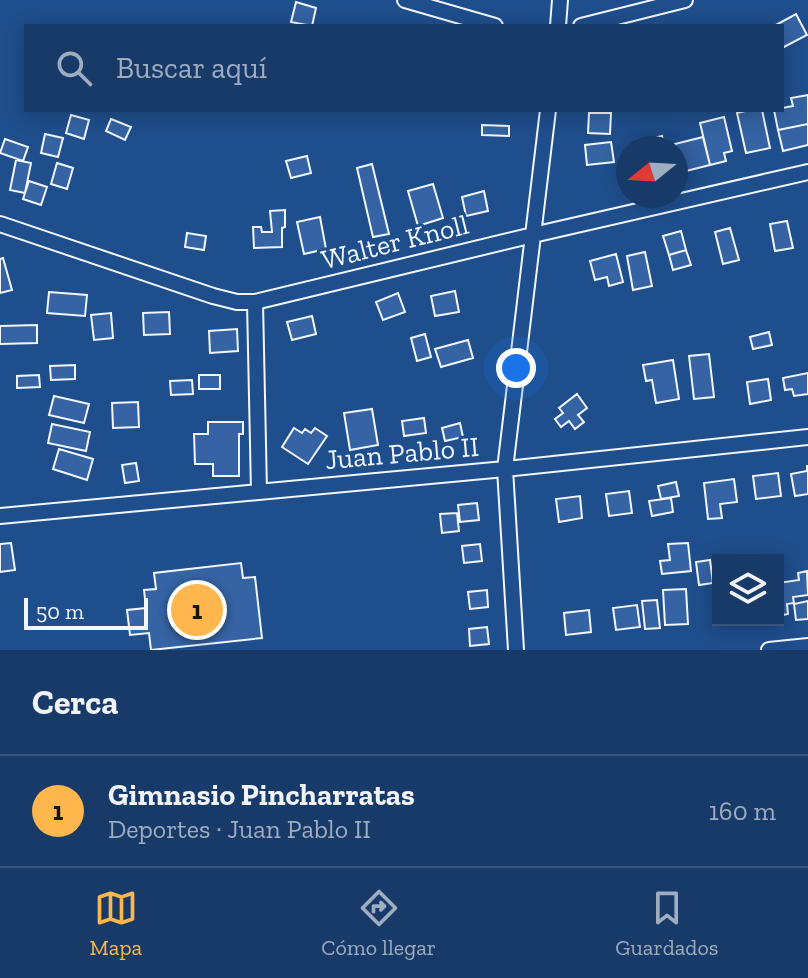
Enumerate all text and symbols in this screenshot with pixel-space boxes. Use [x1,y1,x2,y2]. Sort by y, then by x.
search box [24,24,784,112]
icon: search [52,46,96,90]
text: Buscar aquí [116,50,267,86]
north arrow [616,136,688,208]
street label: Walter Knoll [318,208,472,276]
your location [496,348,536,388]
street label: Juan Pablo II [324,430,480,476]
map controls [712,554,784,626]
button: layers [712,554,784,626]
pin: 1 [171,580,223,640]
scale bar [24,594,148,630]
text: 50 m [36,598,84,625]
text: Cerca [32,682,119,723]
text: Gimnasio Pincharratas [108,777,415,813]
text: 1 [53,795,63,827]
text: 160 m [709,795,776,827]
text: Deportes · Juan Pablo II [108,813,371,845]
tab: Mapa [90,886,142,961]
tab: Cómo llegar [321,886,436,961]
tab: Guardados [615,886,718,961]

